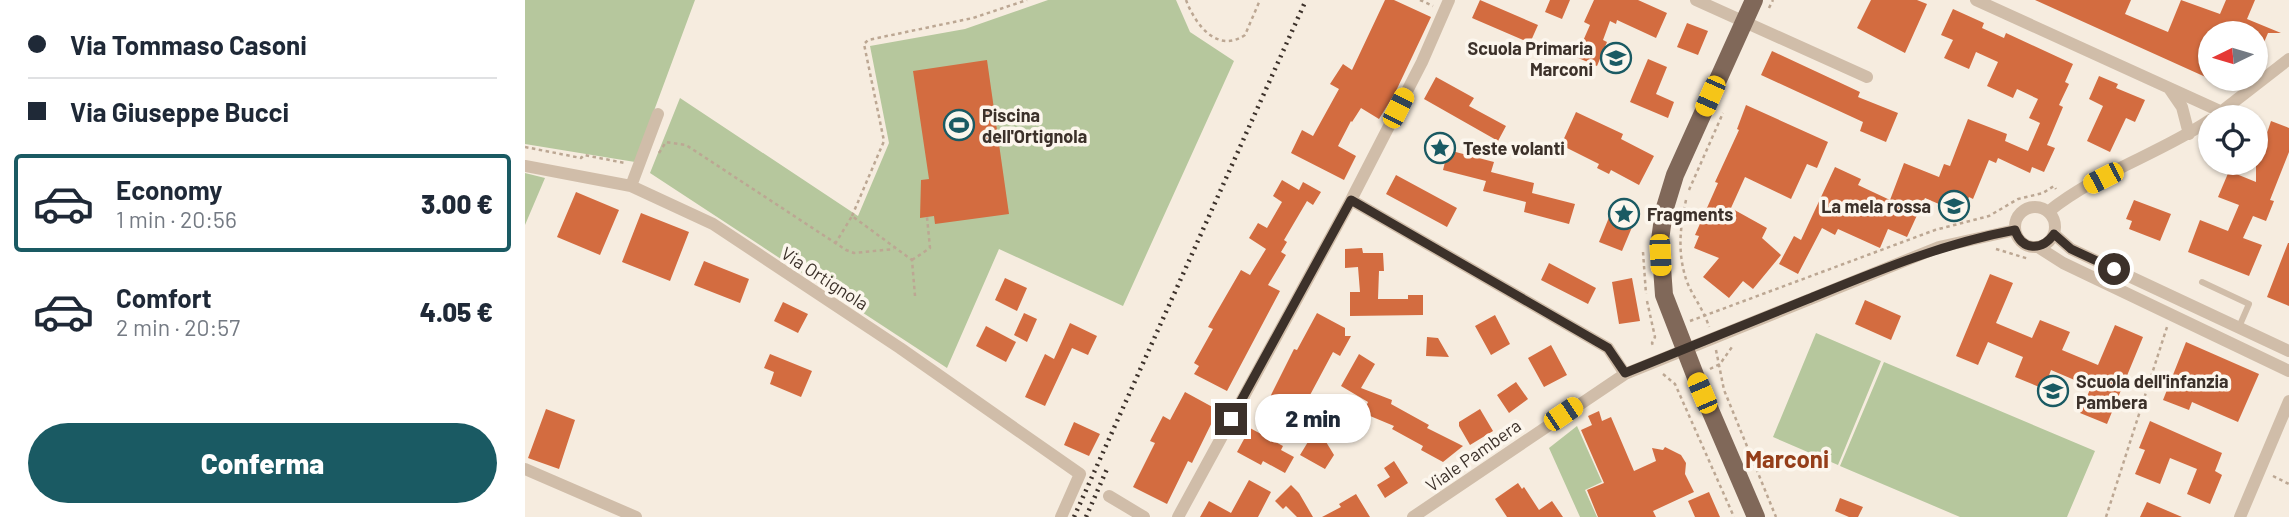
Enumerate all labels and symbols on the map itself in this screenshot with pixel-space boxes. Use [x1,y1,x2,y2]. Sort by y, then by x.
north arrow [2198,21,2268,91]
place label: Scuola Primaria Marconi [1468,37,1593,80]
school or university icon: Scuola Primaria Marconi [1599,41,1633,75]
car [1692,73,1729,119]
car [1380,85,1417,131]
place label: Piscina dell'Ortignola [982,104,1087,147]
sports icon: Piscina dell'Ortignola [942,108,976,142]
place icon: Teste volanti [1423,131,1457,165]
place label: Teste volanti [1463,137,1565,159]
car [2080,159,2127,197]
school or university icon: La mela rossa [1937,189,1971,223]
place label: La mela rossa [1821,195,1931,217]
place icon: Fragments [1607,197,1641,231]
place label: Fragments [1647,203,1733,225]
car [1649,233,1672,277]
street label: Via Ortignola [777,242,873,314]
route start [2098,253,2130,285]
car [1685,370,1720,416]
place label: Scuola dell'infanzia Pambera [2076,370,2229,413]
school or university icon: Scuola dell'infanzia Pambera [2036,374,2070,408]
callout: 2 min [1255,394,1371,444]
car [1540,394,1587,434]
route end [1215,403,1247,435]
street label: Viale Pambera [1421,414,1525,496]
district label: Marconi [1745,444,1829,473]

